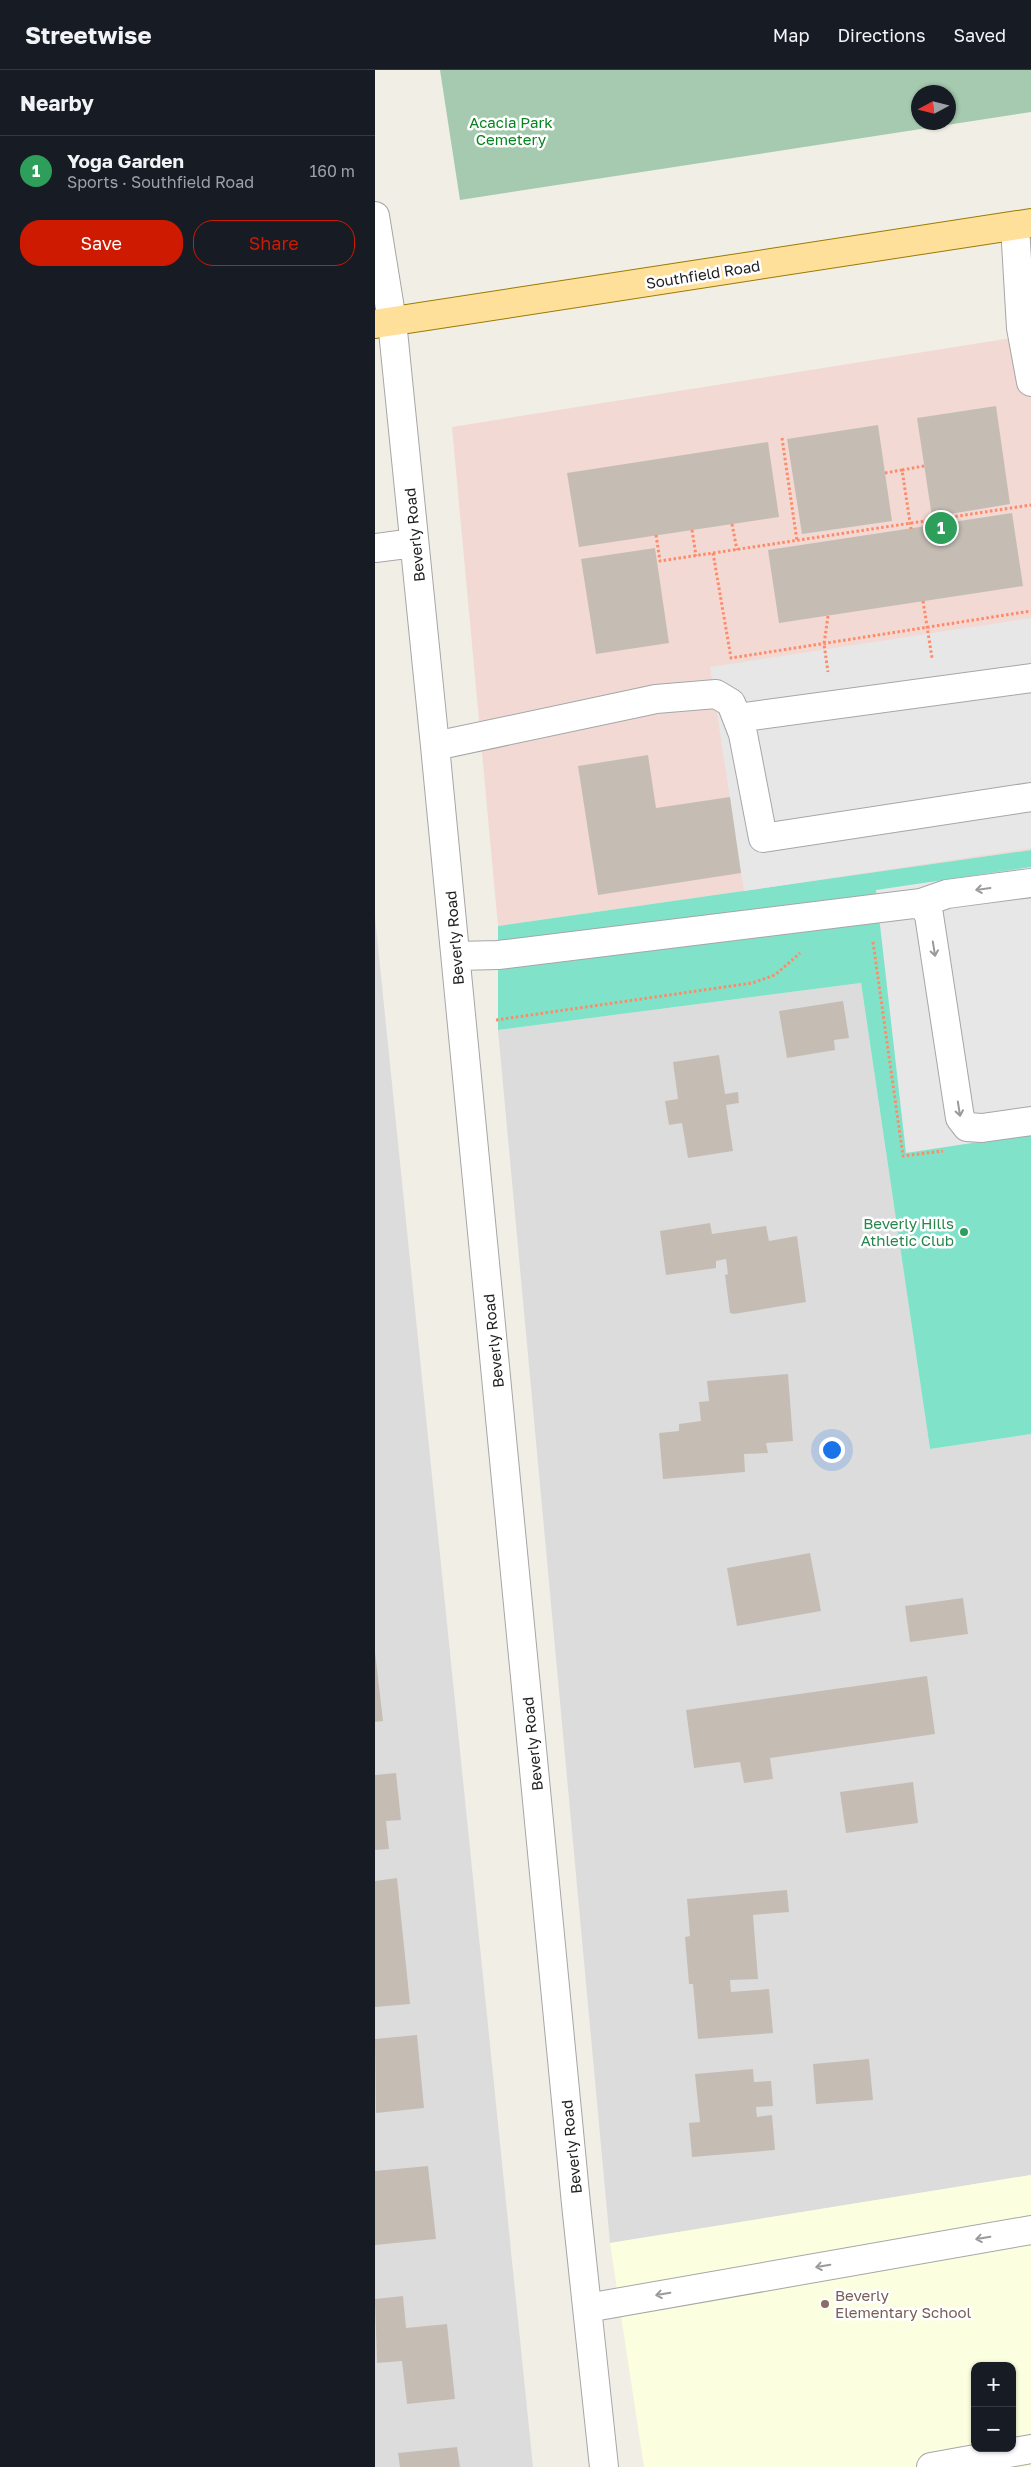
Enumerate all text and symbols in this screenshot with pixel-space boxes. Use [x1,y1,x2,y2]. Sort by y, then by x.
text: Streetwise [25,20,152,49]
text: Map [773,24,809,46]
text: Directions [837,24,925,46]
text: Saved [953,24,1006,46]
north arrow [911,85,956,130]
text: Nearby [20,90,94,116]
park label: Acacia Park Cemetery [469,113,553,148]
text: Yoga Garden [67,149,184,172]
text: 1 [32,161,40,181]
text: 160 m [309,161,355,181]
text: Sports · Southfield Road [67,172,254,192]
button: Save [20,220,183,266]
button: Share [193,220,355,266]
street label: Southfield Road [645,256,761,292]
street label: Beverly Road [400,487,428,583]
pin: 1 [925,509,957,547]
one-way arrow [975,885,991,895]
street label: Beverly Road [441,890,467,986]
one-way arrow [930,940,940,956]
one-way arrow [955,1101,965,1117]
place label: Beverly Hills Athletic Club [861,1214,954,1249]
marker: Beverly Hills Athletic Club [958,1226,970,1238]
street label: Beverly Road [479,1293,507,1389]
your location [819,1437,845,1463]
street label: Beverly Road [518,1696,546,1792]
street label: Beverly Road [557,2099,585,2195]
one-way arrow [975,2234,991,2244]
one-way arrow [815,2262,831,2272]
place label: Beverly Elementary School [835,2286,971,2321]
one-way arrow [655,2290,671,2300]
marker: Beverly Elementary School [819,2298,831,2310]
map controls [971,2362,1016,2452]
button: + [971,2362,1016,2407]
button: − [971,2407,1016,2452]

